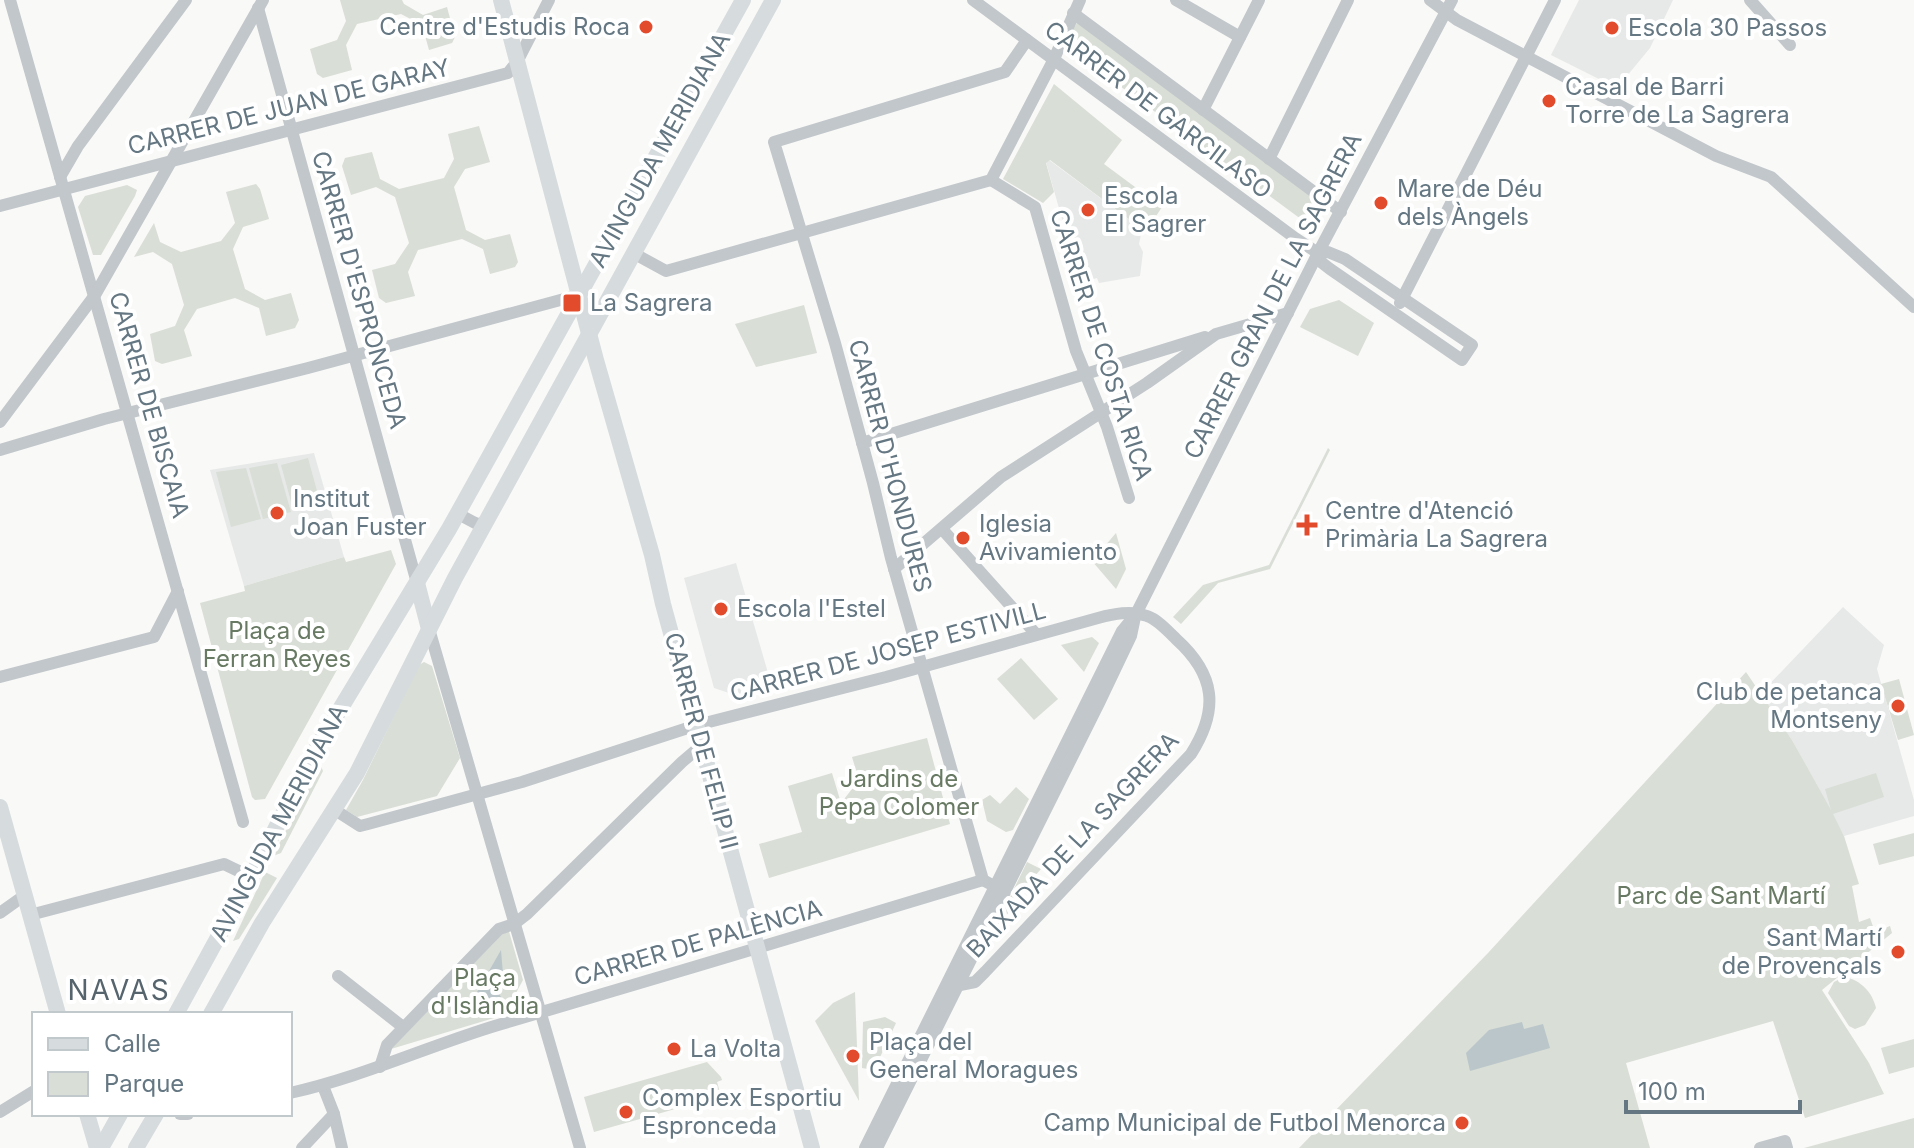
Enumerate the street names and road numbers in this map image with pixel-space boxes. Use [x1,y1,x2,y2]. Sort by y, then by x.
street label: CARRER DE GARCILASO [1039,15,1278,204]
street label: AVINGUDA MERIDIANA [583,27,736,272]
street label: CARRER DE JUAN DE GARAY [125,52,453,161]
street label: CARRER GRAN DE LA SAGRERA [1177,128,1368,464]
street label: CARRER D'ESPRONCEDA [306,148,413,432]
street label: CARRER DE COSTA RICA [1044,206,1159,484]
street label: CARRER DE BISCAIA [103,288,196,521]
street label: CARRER D'HONDURES [843,336,938,595]
street label: CARRER DE JOSEP ESTIVILL [727,595,1049,708]
street label: CARRER DE FELIP II [659,629,744,852]
street label: AVINGUDA MERIDIANA [204,699,353,946]
street label: BAIXADA DE LA SAGRERA [960,726,1185,963]
street label: CARRER DE PALÈNCIA [570,892,825,992]

